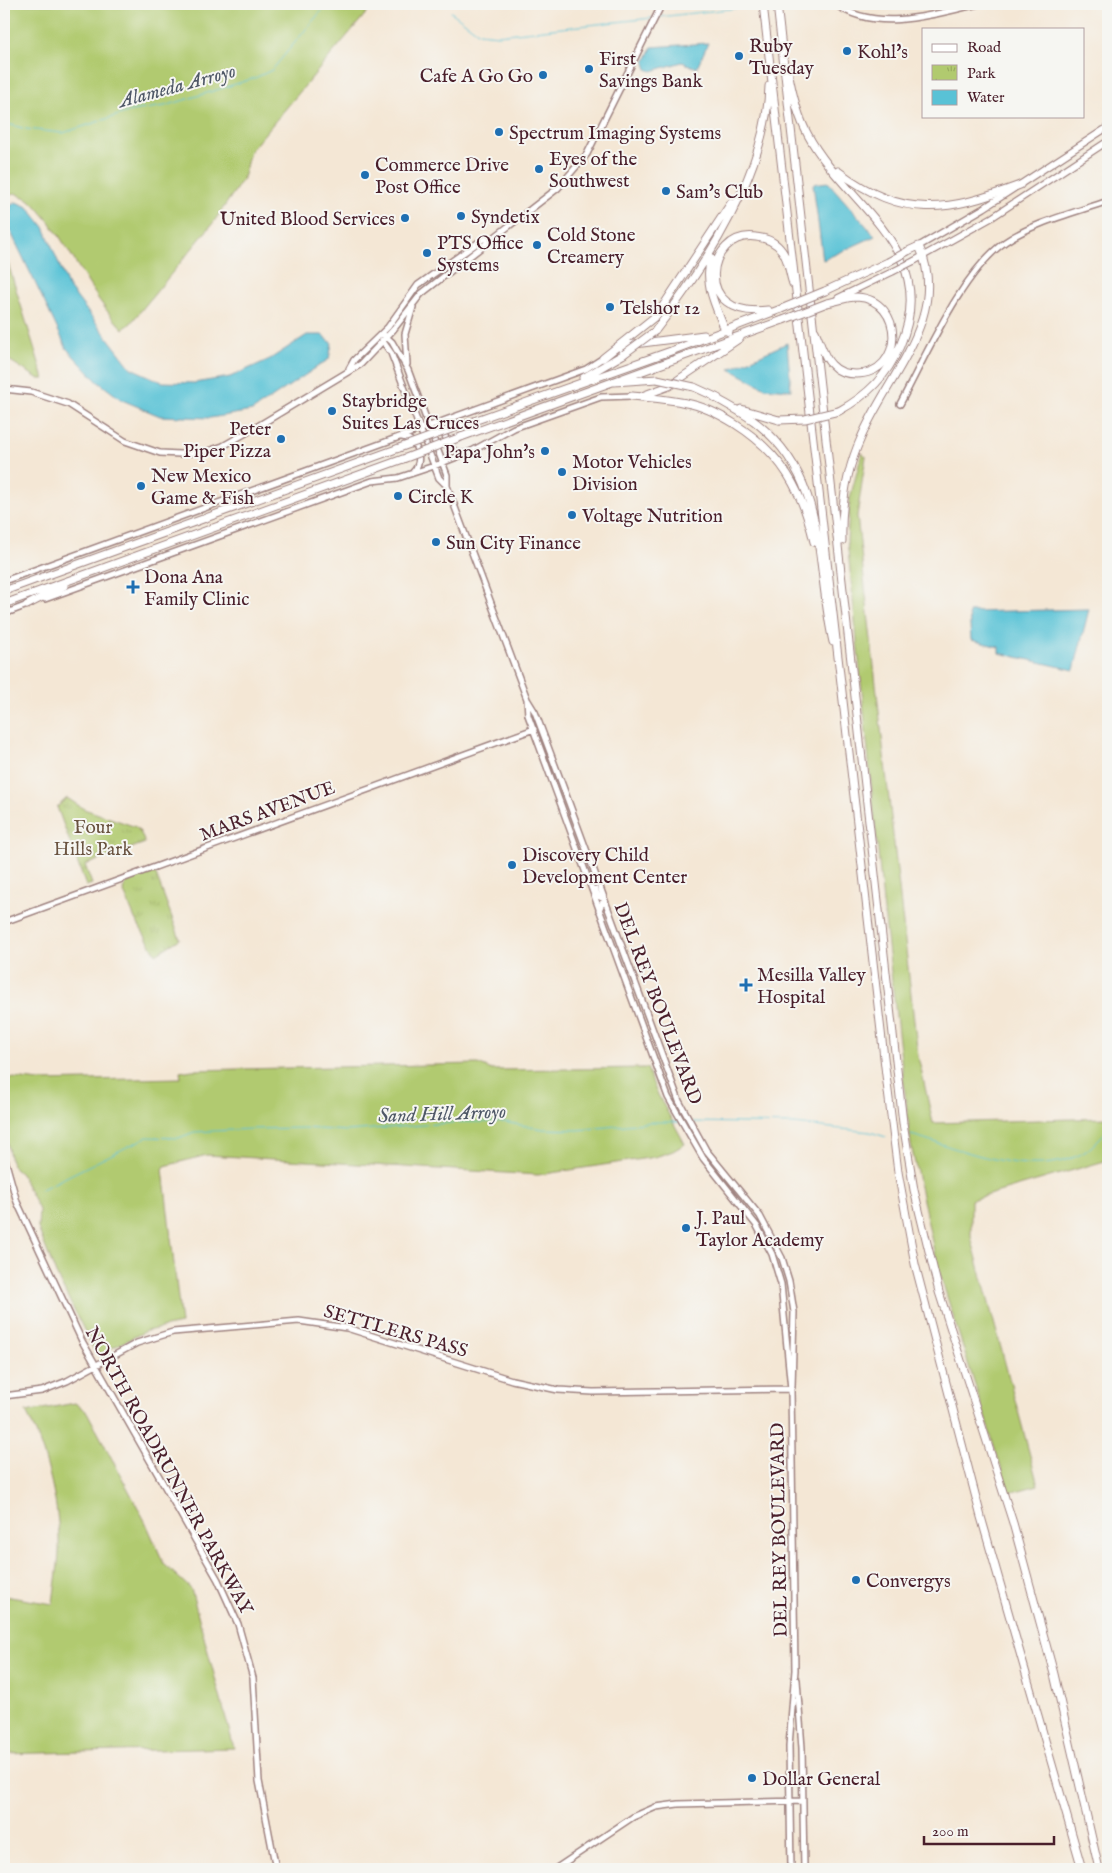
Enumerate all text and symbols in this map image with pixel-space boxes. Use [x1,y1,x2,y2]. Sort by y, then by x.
legend [922,28,1084,118]
place label: Ruby Tuesday [749,35,815,81]
text: Road [967,38,1002,57]
place label: Kohl's [857,41,908,65]
marker: Kohl's [841,45,853,57]
place label: First Savings Bank [599,48,703,94]
marker: Ruby Tuesday [733,50,745,62]
water label: Alameda Arroyo [114,59,239,115]
marker: First Savings Bank [583,63,595,75]
text: Park [967,64,997,83]
place label: Cafe A Go Go [420,65,533,89]
marker: Cafe A Go Go [537,69,549,81]
text: Water [967,88,1005,107]
place label: Spectrum Imaging Systems [509,122,721,146]
marker: Spectrum Imaging Systems [493,126,505,138]
place label: Eyes of the Southwest [549,148,637,194]
place label: Commerce Drive Post Office [375,154,509,200]
marker: Eyes of the Southwest [533,163,545,175]
marker: Commerce Drive Post Office [359,169,371,181]
place label: Sam's Club [676,181,763,205]
marker: Sam's Club [660,185,672,197]
place label: Syndetix [471,206,540,230]
place label: United Blood Services [220,208,395,232]
marker: Syndetix [455,210,467,222]
marker: United Blood Services [399,212,411,224]
place label: Cold Stone Creamery [547,224,636,270]
place label: PTS Office Systems [437,232,524,278]
marker: Cold Stone Creamery [531,239,543,251]
marker: PTS Office Systems [421,247,433,259]
place label: Telshor 12 [620,297,700,321]
marker: Telshor 12 [604,301,616,313]
place label: Staybridge Suites Las Cruces [342,390,479,436]
marker: Staybridge Suites Las Cruces [326,405,338,417]
place label: Peter Piper Pizza [183,418,272,464]
marker: Peter Piper Pizza [275,433,287,445]
place label: Papa John's [444,441,535,465]
marker: Papa John's [539,445,551,457]
place label: Motor Vehicles Division [572,451,692,497]
place label: New Mexico Game & Fish [151,465,254,511]
marker: Motor Vehicles Division [556,466,568,478]
marker: New Mexico Game & Fish [135,480,147,492]
place label: Circle K [408,486,474,510]
marker: Circle K [392,490,404,502]
place label: Voltage Nutrition [581,505,723,529]
marker: Voltage Nutrition [566,509,578,521]
place label: Sun City Finance [446,532,581,556]
marker: Sun City Finance [430,536,442,548]
place label: Dona Ana Family Clinic [144,566,249,612]
marker: Dona Ana Family Clinic [126,580,140,594]
street label: MARS AVENUE [197,776,339,847]
park label: Four Hills Park [54,816,133,862]
place label: Discovery Child Development Center [522,844,687,890]
marker: Discovery Child Development Center [506,859,518,871]
street label: DEL REY BOULEVARD [607,899,707,1108]
place label: Mesilla Valley Hospital [757,964,866,1010]
marker: Mesilla Valley Hospital [739,978,753,992]
water label: Sand Hill Arroyo [378,1100,507,1129]
place label: J. Paul Taylor Academy [694,1207,825,1253]
marker: J. Paul Taylor Academy [680,1222,692,1234]
street label: SETTLERS PASS [321,1300,470,1364]
street label: NORTH ROADRUNNER PARKWAY [79,1323,258,1620]
street label: DEL REY BOULEVARD [766,1422,794,1638]
place label: Convergys [866,1570,951,1594]
marker: Convergys [850,1574,862,1586]
place label: Dollar General [762,1768,881,1792]
marker: Dollar General [746,1772,758,1784]
scale bar [924,1813,1054,1845]
text: 200 m [932,1822,969,1841]

